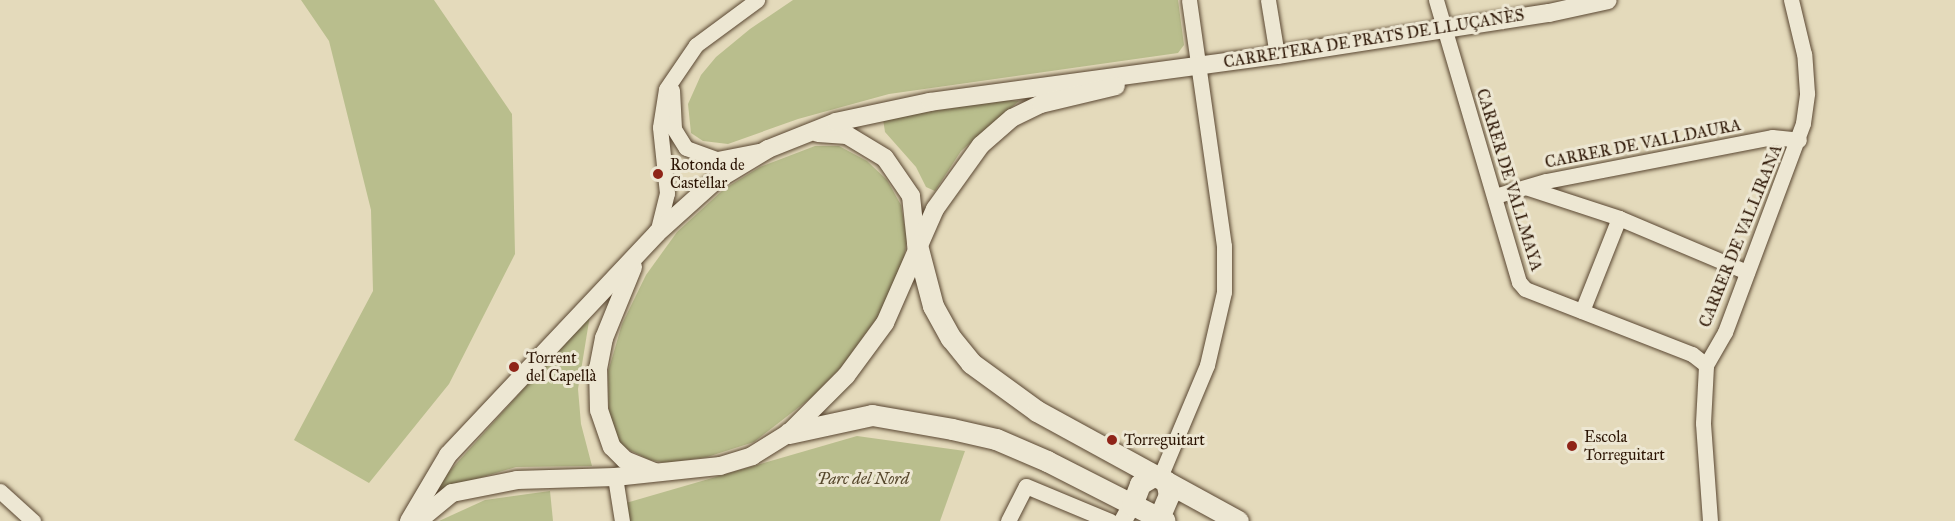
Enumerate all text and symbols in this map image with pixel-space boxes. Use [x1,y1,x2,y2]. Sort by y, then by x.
street label: CARRETERA DE PRATS DE LLUÇANÈS [1222,6,1526,72]
street label: CARRER DE VALLMAYA [1472,86,1546,274]
street label: CARRER DE VALLDAURA [1543,116,1743,172]
street label: CARRER DE VALLIRANA [1696,142,1786,330]
place label: Rotonda de Castellar [670,155,745,193]
marker: Rotonda de Castellar [651,167,665,181]
place label: Torrent del Capellà [526,348,596,386]
marker: Torrent del Capellà [507,360,521,374]
place label: Escola Torreguitart [1584,427,1665,465]
place label: Torreguitart [1124,430,1205,450]
marker: Torreguitart [1105,433,1119,447]
marker: Escola Torreguitart [1565,439,1579,453]
park label: Parc del Nord [817,469,909,489]

